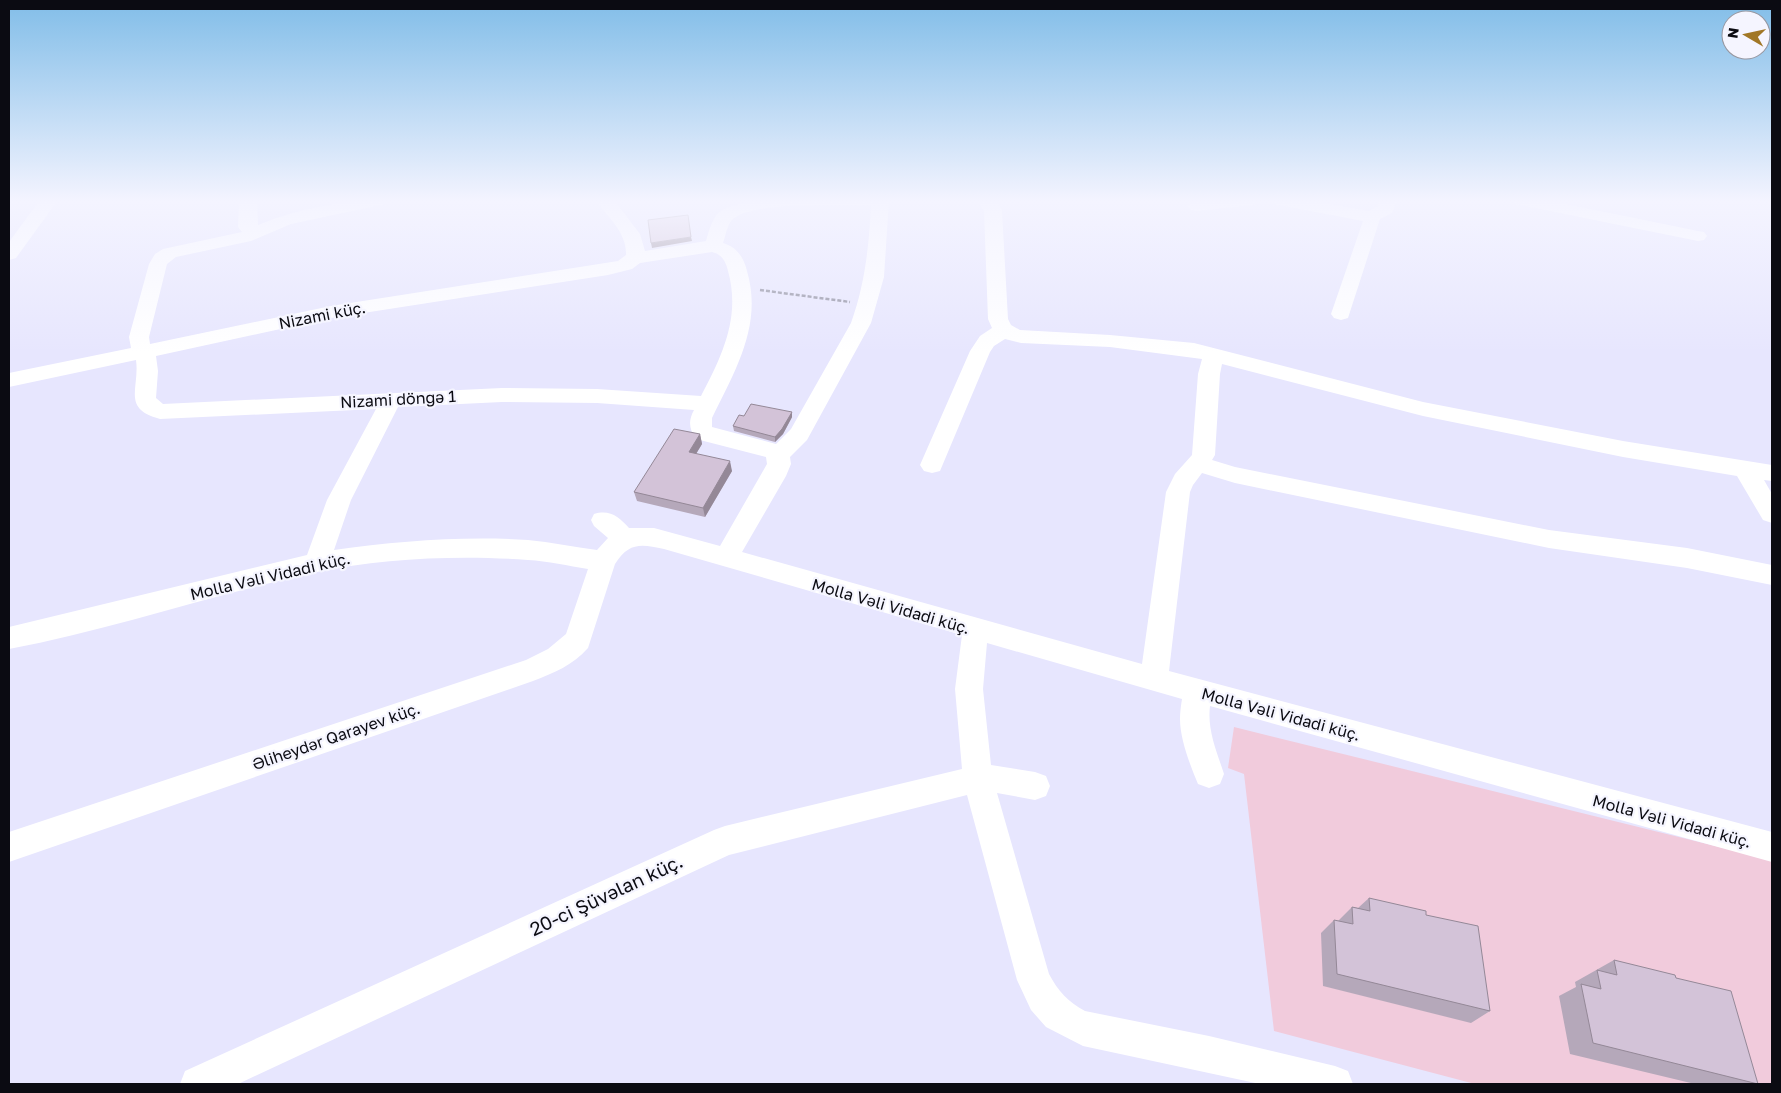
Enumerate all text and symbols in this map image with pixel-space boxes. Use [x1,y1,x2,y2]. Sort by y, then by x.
north arrow [1721,10,1771,60]
text: N [1723,26,1742,39]
street label: Nizami küç. [277,297,367,333]
street label: Nizami döngə 1 [340,386,457,412]
street label: Molla Vəli Vidadi küç. [188,548,352,604]
street label: Molla Vəli Vidadi küç. [810,574,972,638]
street label: Molla Vəli Vidadi küç. [1199,683,1363,745]
street label: Əliheydər Qarayev küç. [250,698,422,774]
street label: Molla Vəli Vidadi küç. [1590,790,1754,852]
street label: 20-ci Şüvəlan küç. [526,849,686,940]

